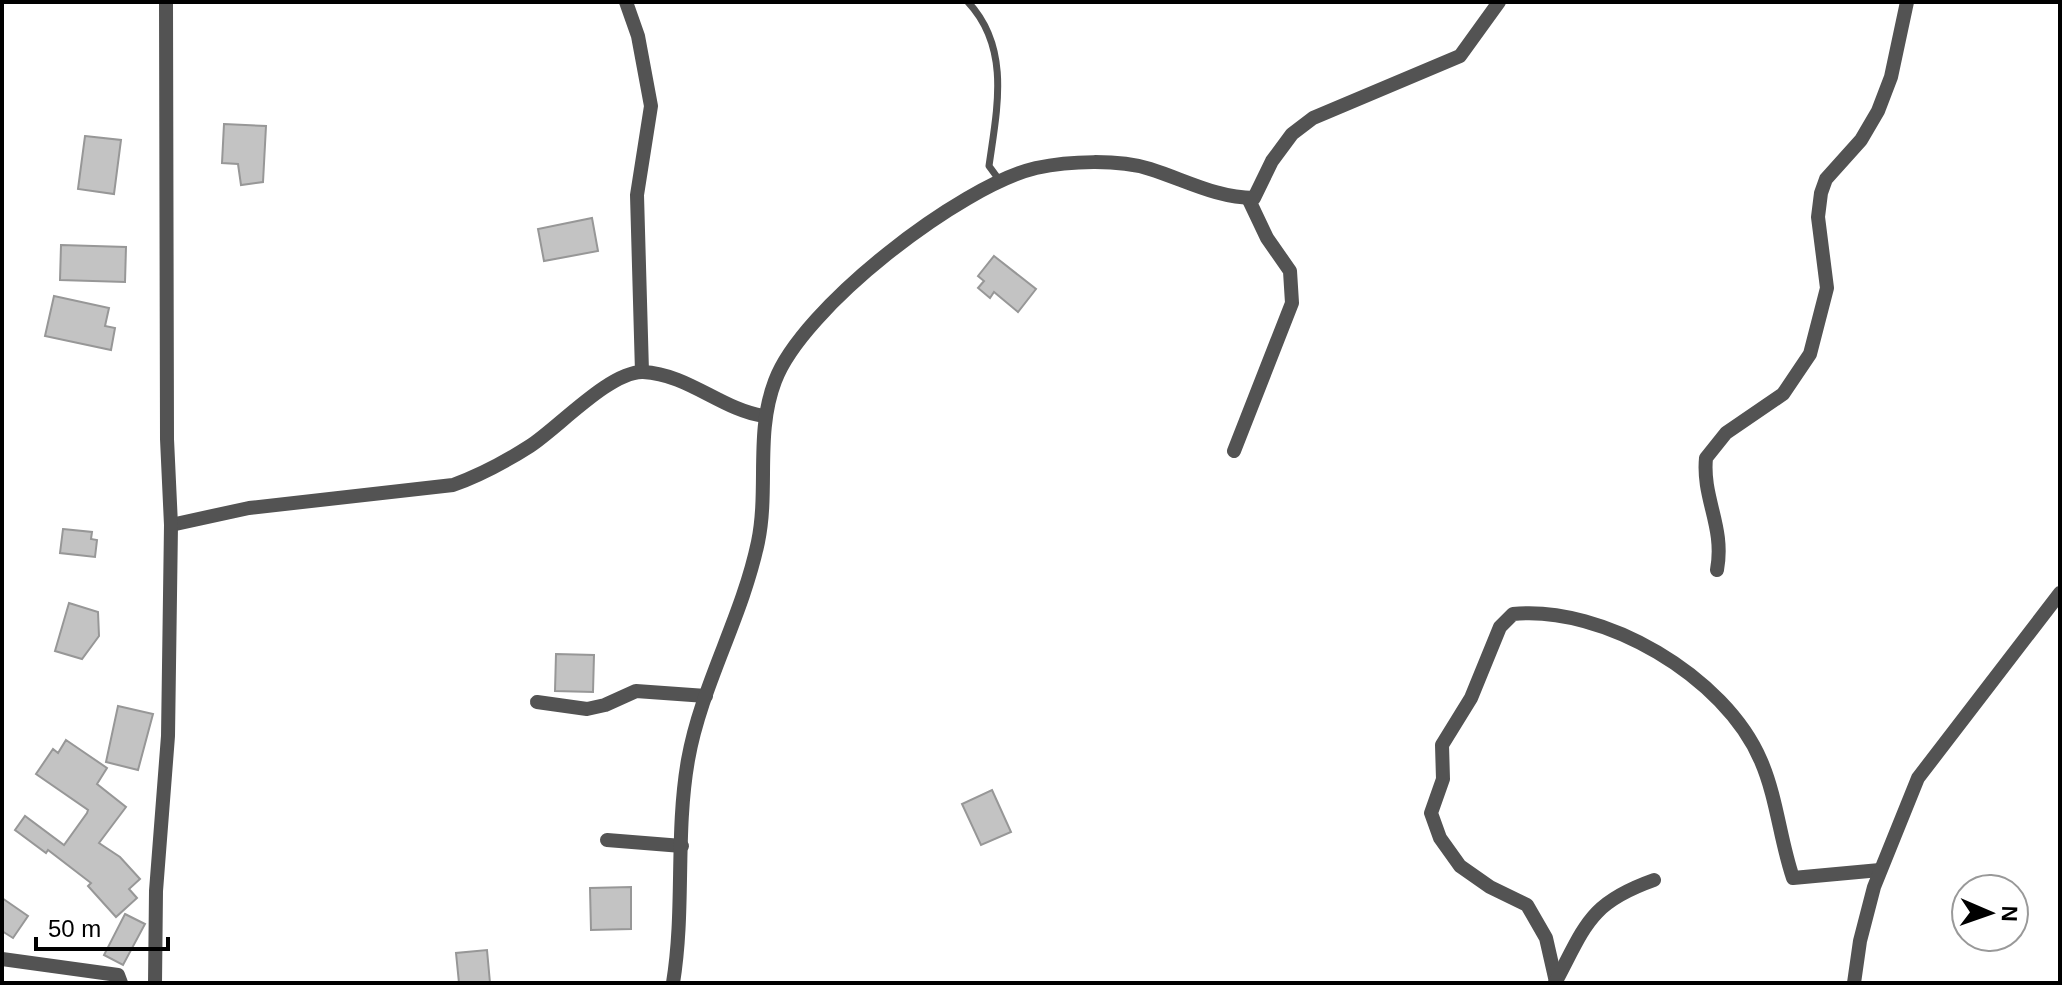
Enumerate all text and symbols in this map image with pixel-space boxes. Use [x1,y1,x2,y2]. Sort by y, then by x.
north arrow [1950,873,2030,953]
scale bar [36,901,168,951]
text: N [1997,905,2022,922]
text: 50 m [48,915,101,942]

